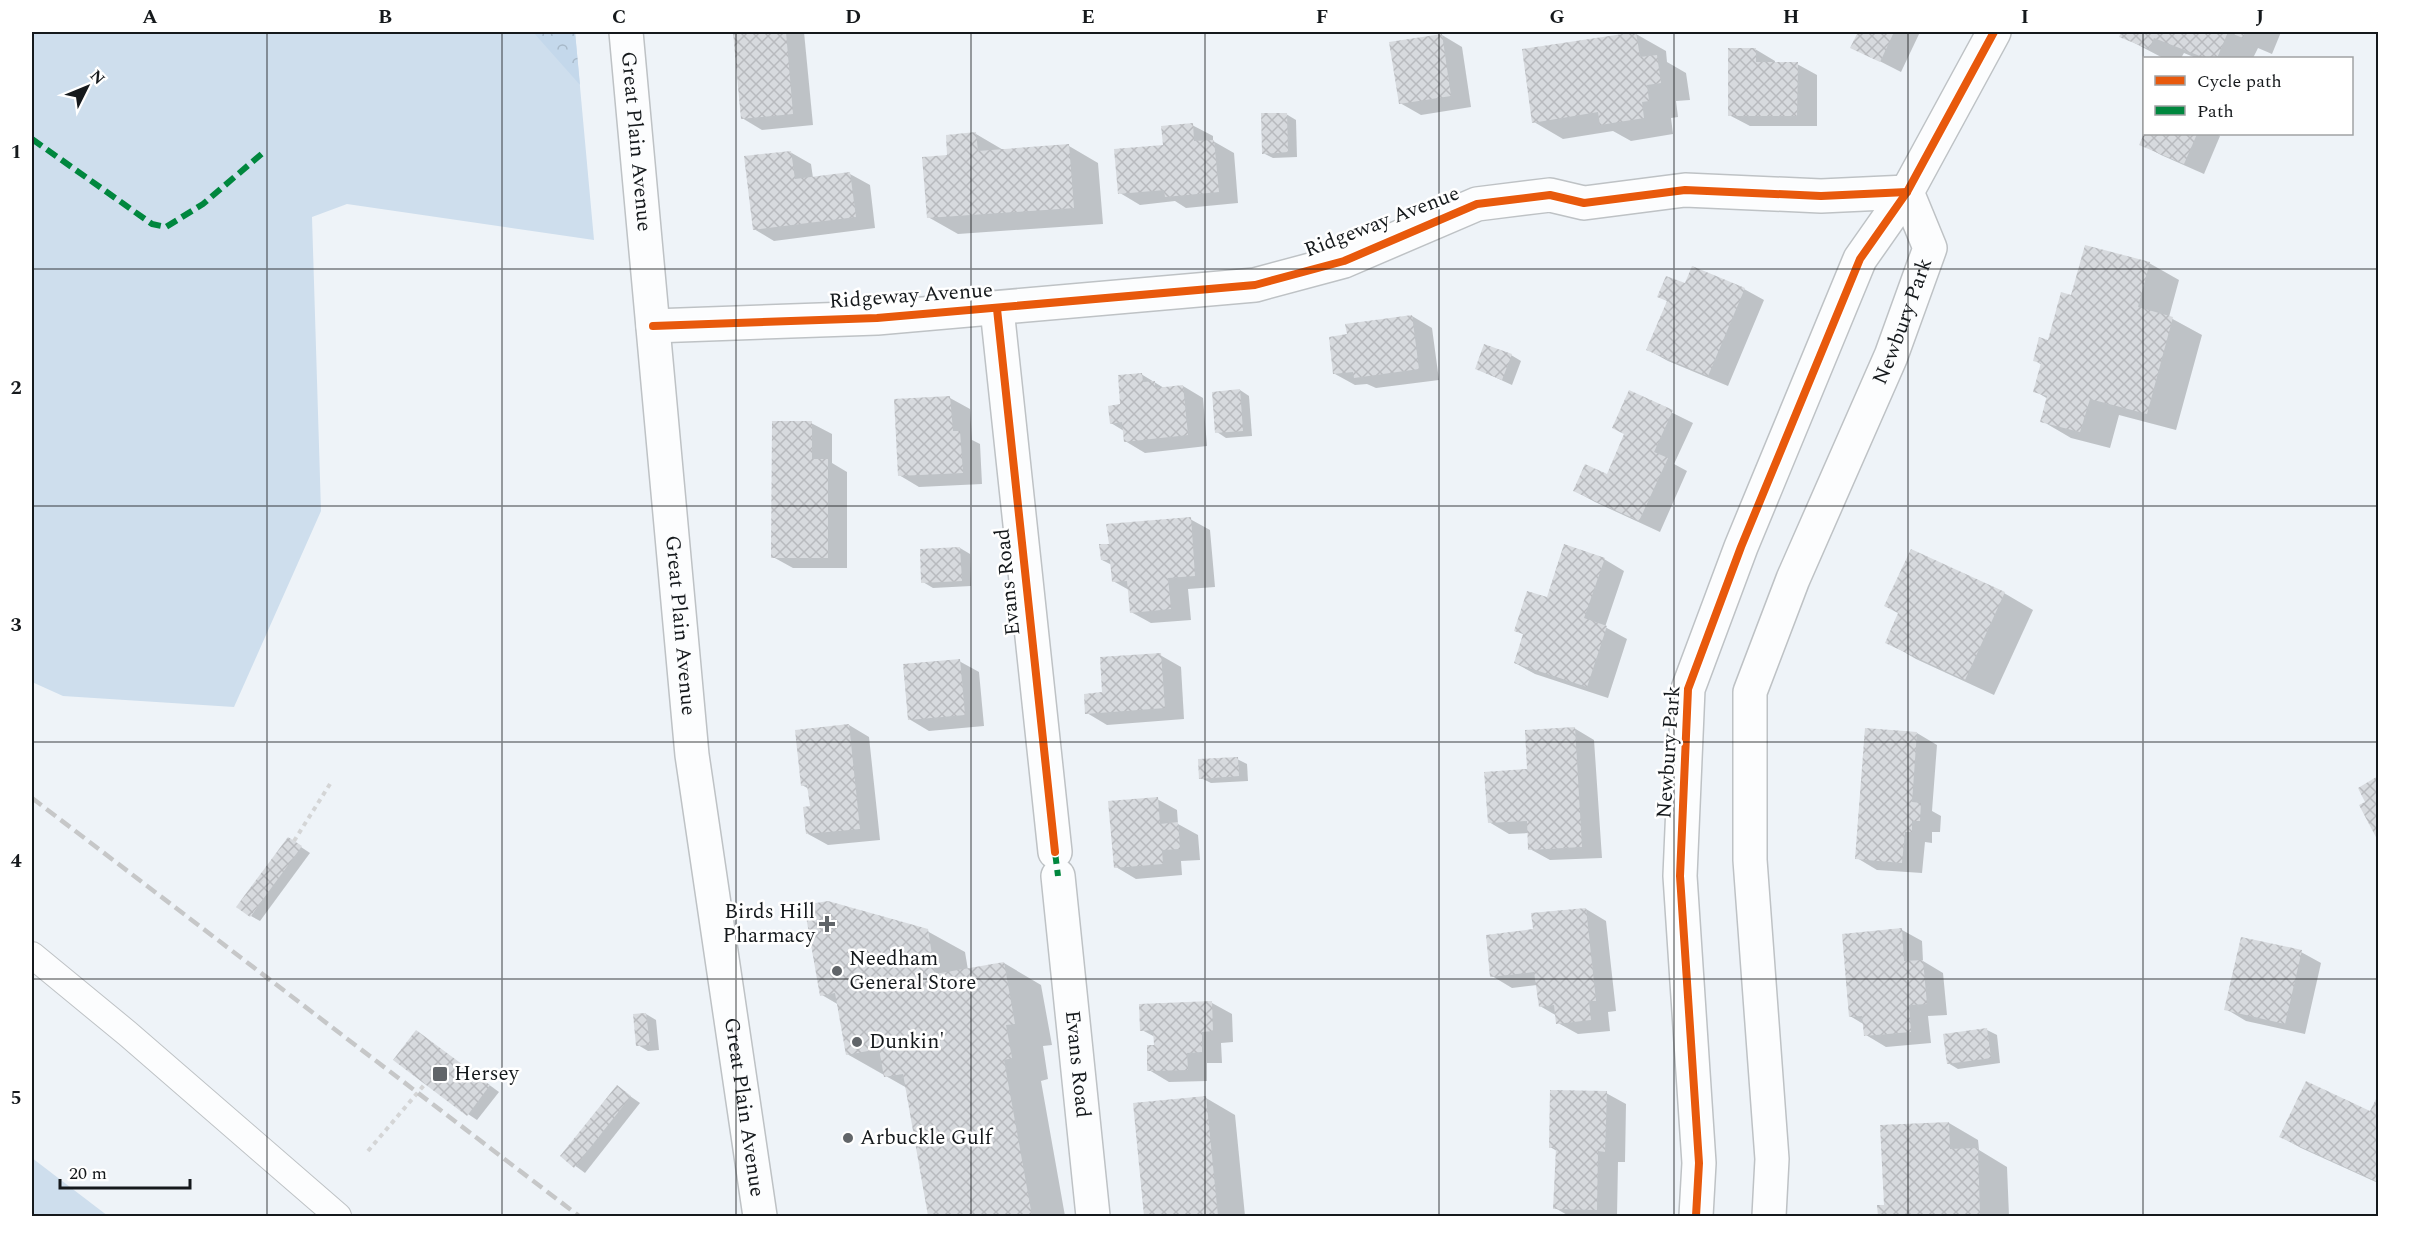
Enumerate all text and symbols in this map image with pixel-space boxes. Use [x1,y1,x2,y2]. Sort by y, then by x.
text: A [142,2,158,32]
text: B [378,2,392,32]
text: C [612,2,626,32]
text: D [845,2,861,32]
text: E [1081,2,1095,32]
text: F [1316,2,1328,32]
text: G [1549,2,1565,32]
text: H [1783,2,1799,32]
text: I [2021,2,2029,32]
text: J [2256,2,2264,32]
street label: Great Plain Avenue [612,50,660,233]
north arrow [57,57,117,117]
legend [2143,57,2353,135]
text: N [84,64,110,90]
text: Cycle path [2197,68,2282,95]
text: Path [2197,98,2234,125]
text: 1 [10,137,22,167]
street label: Ridgeway Avenue [1300,178,1464,266]
street label: Newbury Park [1864,253,1941,390]
street label: Ridgeway Avenue [828,274,994,318]
text: 2 [10,373,22,403]
street label: Evans Road [986,527,1030,637]
street label: Great Plain Avenue [656,534,704,717]
text: 3 [10,610,22,640]
street label: Newbury Park [1648,684,1690,820]
text: 4 [10,846,22,876]
place label: Birds Hill Pharmacy [723,896,816,952]
marker: Birds Hill Pharmacy [820,917,834,931]
place label: Needham General Store [849,943,976,999]
marker: Needham General Store [830,964,844,978]
street label: Evans Road [1056,1009,1099,1119]
street label: Great Plain Avenue [715,1015,773,1199]
place label: Dunkin' [869,1026,945,1058]
marker: Dunkin' [850,1035,864,1049]
place label: Hersey [454,1058,520,1090]
marker: Hersey [431,1065,449,1083]
text: 5 [10,1083,22,1113]
place label: Arbuckle Gulf [860,1122,994,1154]
marker: Arbuckle Gulf [841,1131,855,1145]
scale bar [60,1152,190,1190]
text: 20 m [69,1160,107,1187]

